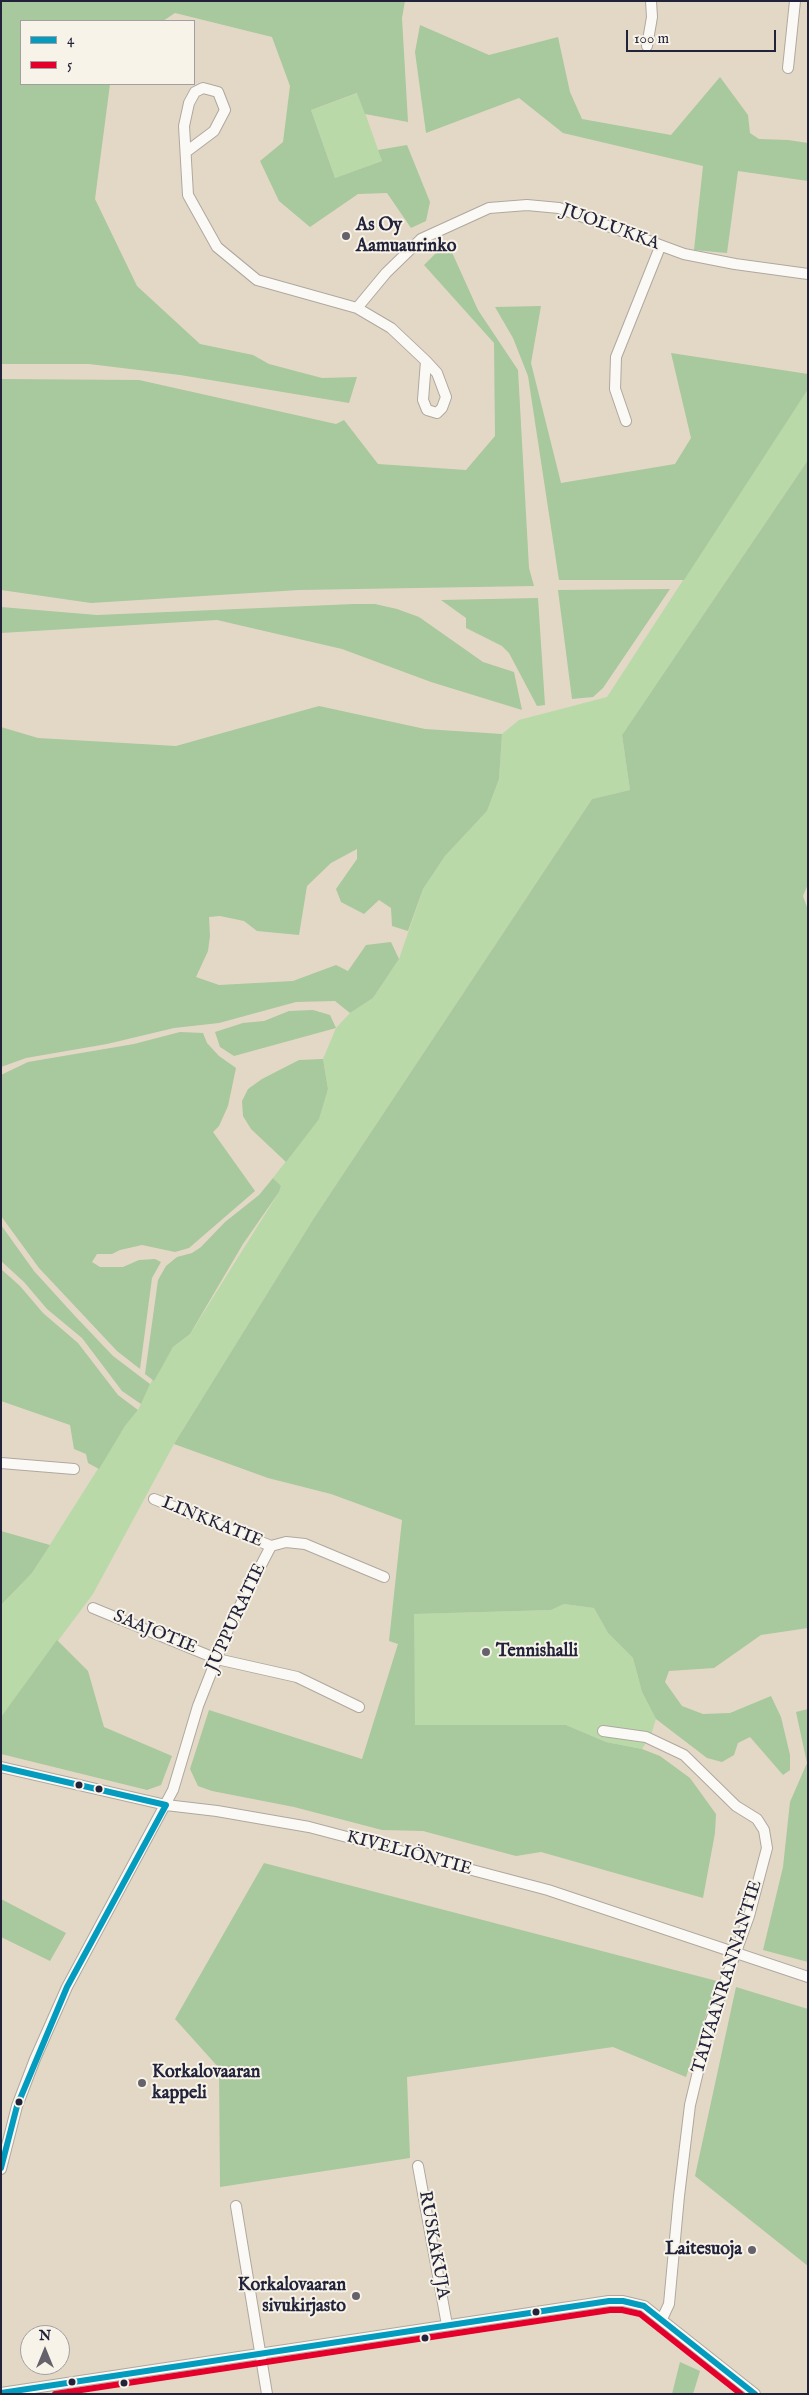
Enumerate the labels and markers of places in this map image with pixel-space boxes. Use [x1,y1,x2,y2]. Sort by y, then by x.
place label: As Oy Aamuaurinko [356,215,456,258]
marker: As Oy Aamuaurinko [340,230,352,242]
place label: Tennishalli [496,1641,578,1663]
marker: Tennishalli [480,1646,492,1658]
unlabelled marker [74,1780,84,1790]
unlabelled marker [94,1784,104,1794]
place label: Korkalovaaran kappeli [152,2062,260,2104]
marker: Korkalovaaran kappeli [136,2077,148,2089]
unlabelled marker [14,2097,24,2107]
place label: Laitesuoja [665,2239,742,2261]
marker: Laitesuoja [746,2244,758,2256]
place label: Korkalovaaran sivukirjasto [238,2275,346,2318]
marker: Korkalovaaran sivukirjasto [350,2290,362,2302]
unlabelled marker [531,2307,541,2317]
unlabelled marker [420,2333,430,2343]
unlabelled marker [67,2377,77,2387]
unlabelled marker [119,2378,129,2388]

